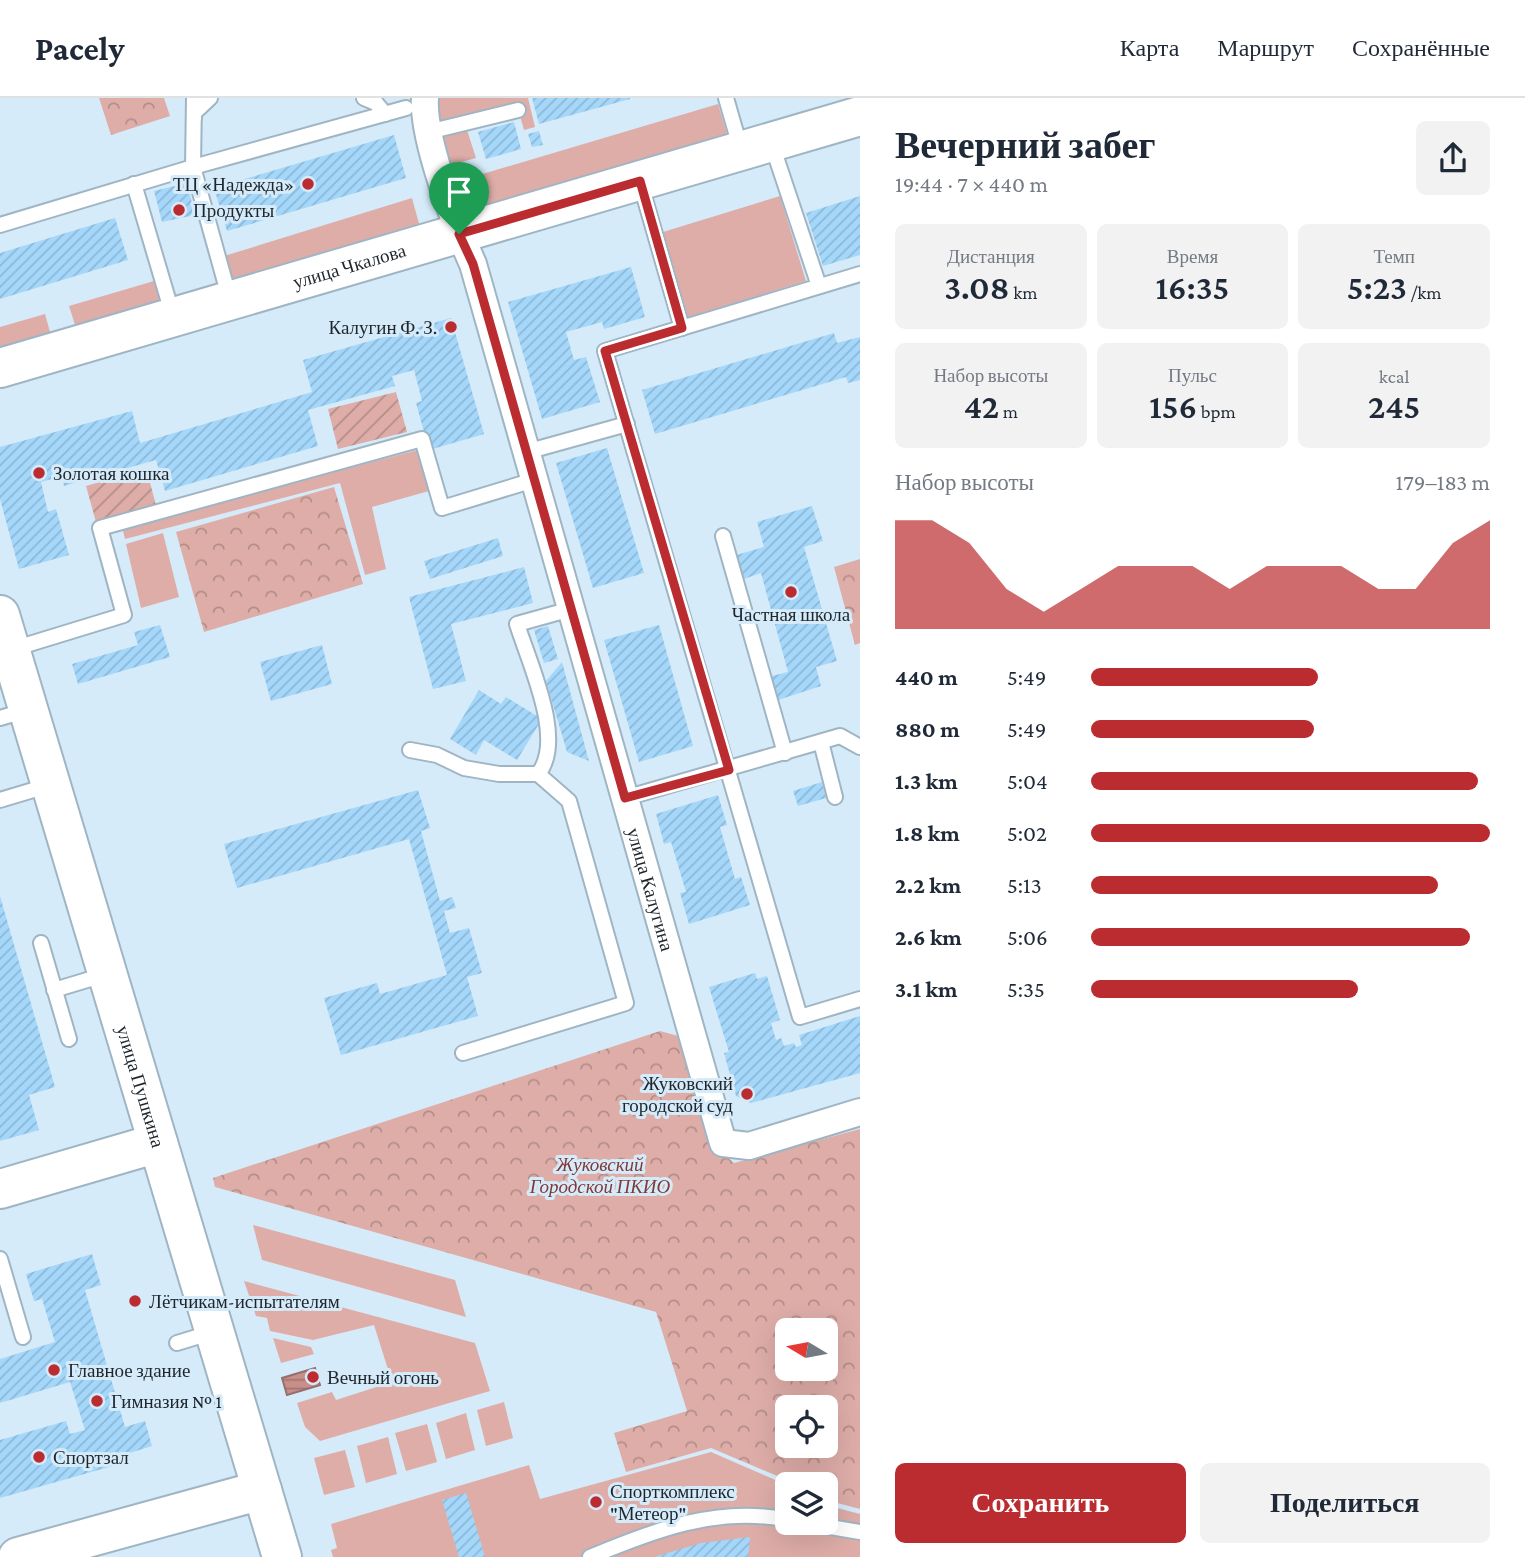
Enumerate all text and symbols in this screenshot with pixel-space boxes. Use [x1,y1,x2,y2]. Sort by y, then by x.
text: Pacely [35,30,125,67]
text: Карта [1120,34,1179,61]
text: Маршрут [1217,34,1314,61]
text: Сохранённые [1352,34,1490,61]
button: share [1416,121,1490,195]
text: Вечерний забег [895,124,1156,166]
pin [429,162,489,234]
text: 19:44 · 7 × 440 m [895,171,1048,197]
icon: arrive [440,173,478,211]
place label: ТЦ «Надежда» [173,174,294,195]
marker: ТЦ «Надежда» [300,176,316,192]
place label: Продукты [193,200,275,221]
marker: Продукты [171,202,187,218]
street label: улица Чкалова [290,239,409,292]
text: Дистанция [947,246,1035,267]
text: Время [1167,246,1218,267]
text: Темп [1373,246,1415,267]
text: 3.08 [944,268,1010,307]
text: 16:35 [1156,268,1229,307]
text: 5:23 [1347,268,1407,307]
text: km [1010,282,1037,303]
text: /km [1407,282,1442,303]
place label: Калугин Ф. З. [329,317,437,338]
marker: Калугин Ф. З. [443,319,459,335]
text: Набор высоты [933,365,1048,386]
text: Пульс [1168,365,1217,386]
text: kcal [1379,366,1409,387]
text: 42 [964,387,999,426]
text: 156 [1149,387,1197,426]
text: 245 [1368,387,1420,426]
text: m [999,401,1018,422]
text: bpm [1197,401,1236,422]
place label: Золотая кошка [53,463,170,484]
marker: Золотая кошка [31,465,47,481]
text: Набор высоты [895,469,1034,495]
text: 179–183 m [1396,469,1490,495]
marker: Частная школа [783,584,799,600]
place label: Частная школа [732,604,851,625]
text: 440 m [895,664,958,690]
text: 5:49 [1007,664,1046,690]
text: 880 m [895,716,960,742]
text: 5:49 [1007,716,1046,742]
text: 1.3 km [895,768,958,794]
text: 5:04 [1007,768,1048,794]
text: 1.8 km [895,820,960,846]
text: 5:02 [1007,820,1047,846]
street label: улица Калугина [623,825,678,954]
text: 2.2 km [895,872,961,898]
text: 5:13 [1007,872,1042,898]
text: 2.6 km [895,924,962,950]
text: 5:06 [1007,924,1048,950]
text: 3.1 km [895,976,958,1002]
text: 5:35 [1007,976,1045,1002]
street label: улица Пушкина [113,1023,169,1150]
place label: Жуковский городской суд [622,1073,733,1116]
marker: Жуковский городской суд [739,1086,755,1102]
park label: Жуковский Городской ПКИО [529,1154,671,1197]
place label: Лётчикам-испытателям [149,1291,340,1312]
marker: Лётчикам-испытателям [127,1293,143,1309]
north arrow [775,1318,838,1381]
map controls [775,1318,838,1535]
place label: Главное здание [68,1360,190,1381]
marker: Главное здание [46,1362,62,1378]
place label: Вечный огонь [327,1367,439,1388]
marker: Вечный огонь [305,1369,321,1385]
place label: Гимназия № 1 [111,1391,222,1412]
marker: Гимназия № 1 [89,1393,105,1409]
button: locate [775,1395,838,1458]
place label: Спортзал [53,1447,129,1468]
marker: Спортзал [31,1449,47,1465]
button: Сохранить [895,1463,1186,1543]
button: Поделиться [1200,1463,1490,1543]
button: layers [775,1472,838,1535]
place label: Спорткомплекс "Метеор" [610,1481,735,1524]
marker: Спорткомплекс "Метеор" [588,1494,604,1510]

